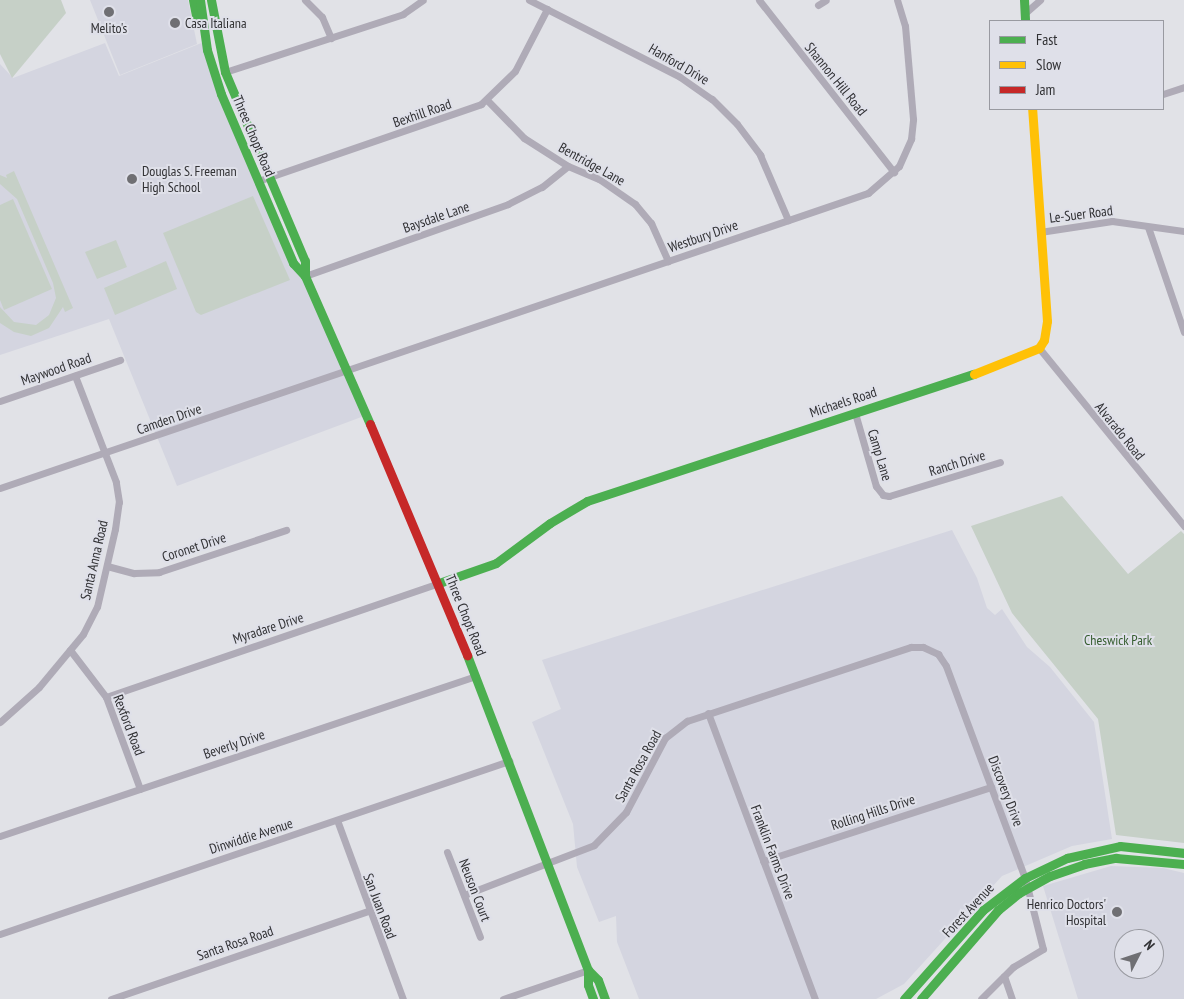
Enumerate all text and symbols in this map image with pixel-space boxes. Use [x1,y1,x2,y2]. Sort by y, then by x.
marker: Melito's [103,6,115,18]
place label: Casa Italiana [185,15,246,31]
marker: Casa Italiana [169,17,181,29]
place label: Melito's [91,20,127,36]
legend [989,20,1164,110]
text: Fast [1036,30,1057,49]
street label: Shannon Hill Road [801,39,871,119]
street label: Hanford Drive [646,40,712,88]
text: Slow [1036,55,1061,74]
text: Jam [1036,80,1055,99]
street label: Three Chopt Road [229,93,279,179]
street label: Bexhill Road [391,95,453,131]
street label: Bentridge Lane [556,139,628,189]
place label: Douglas S. Freeman High School [142,163,237,196]
marker: Douglas S. Freeman High School [126,173,138,185]
street label: Baysdale Lane [401,198,471,236]
street label: Le-Suer Road [1048,202,1114,226]
street label: Westbury Drive [666,216,740,256]
street label: Maywood Road [19,349,93,389]
street label: Michaels Road [807,383,879,421]
street label: Alvarado Road [1092,399,1148,463]
street label: Camden Drive [134,400,204,438]
street label: Camp Lane [864,427,896,483]
street label: Ranch Drive [927,446,987,480]
street label: Santa Anna Road [77,518,111,602]
street label: Coronet Drive [160,529,228,565]
street label: Three Chopt Road [442,572,490,658]
street label: Myradare Drive [231,609,305,647]
park label: Cheswick Park [1084,632,1152,648]
street label: Rexford Road [110,692,148,758]
street label: Beverly Drive [201,726,267,762]
street label: Santa Rosa Road [611,727,665,805]
street label: Discovery Drive [985,753,1027,829]
street label: Rolling Hills Drive [829,791,917,833]
street label: Franklin Farms Drive [747,802,799,902]
street label: Dinwiddie Avenue [207,815,295,857]
street label: Neuson Court [455,856,495,924]
street label: San Juan Road [360,871,400,941]
street label: Forest Avenue [939,879,997,941]
place label: Henrico Doctors' Hospital [1027,896,1106,929]
marker: Henrico Doctors' Hospital [1110,905,1124,919]
street label: Santa Rosa Road [195,922,275,964]
north arrow [1114,929,1164,979]
text: N [1140,936,1159,954]

